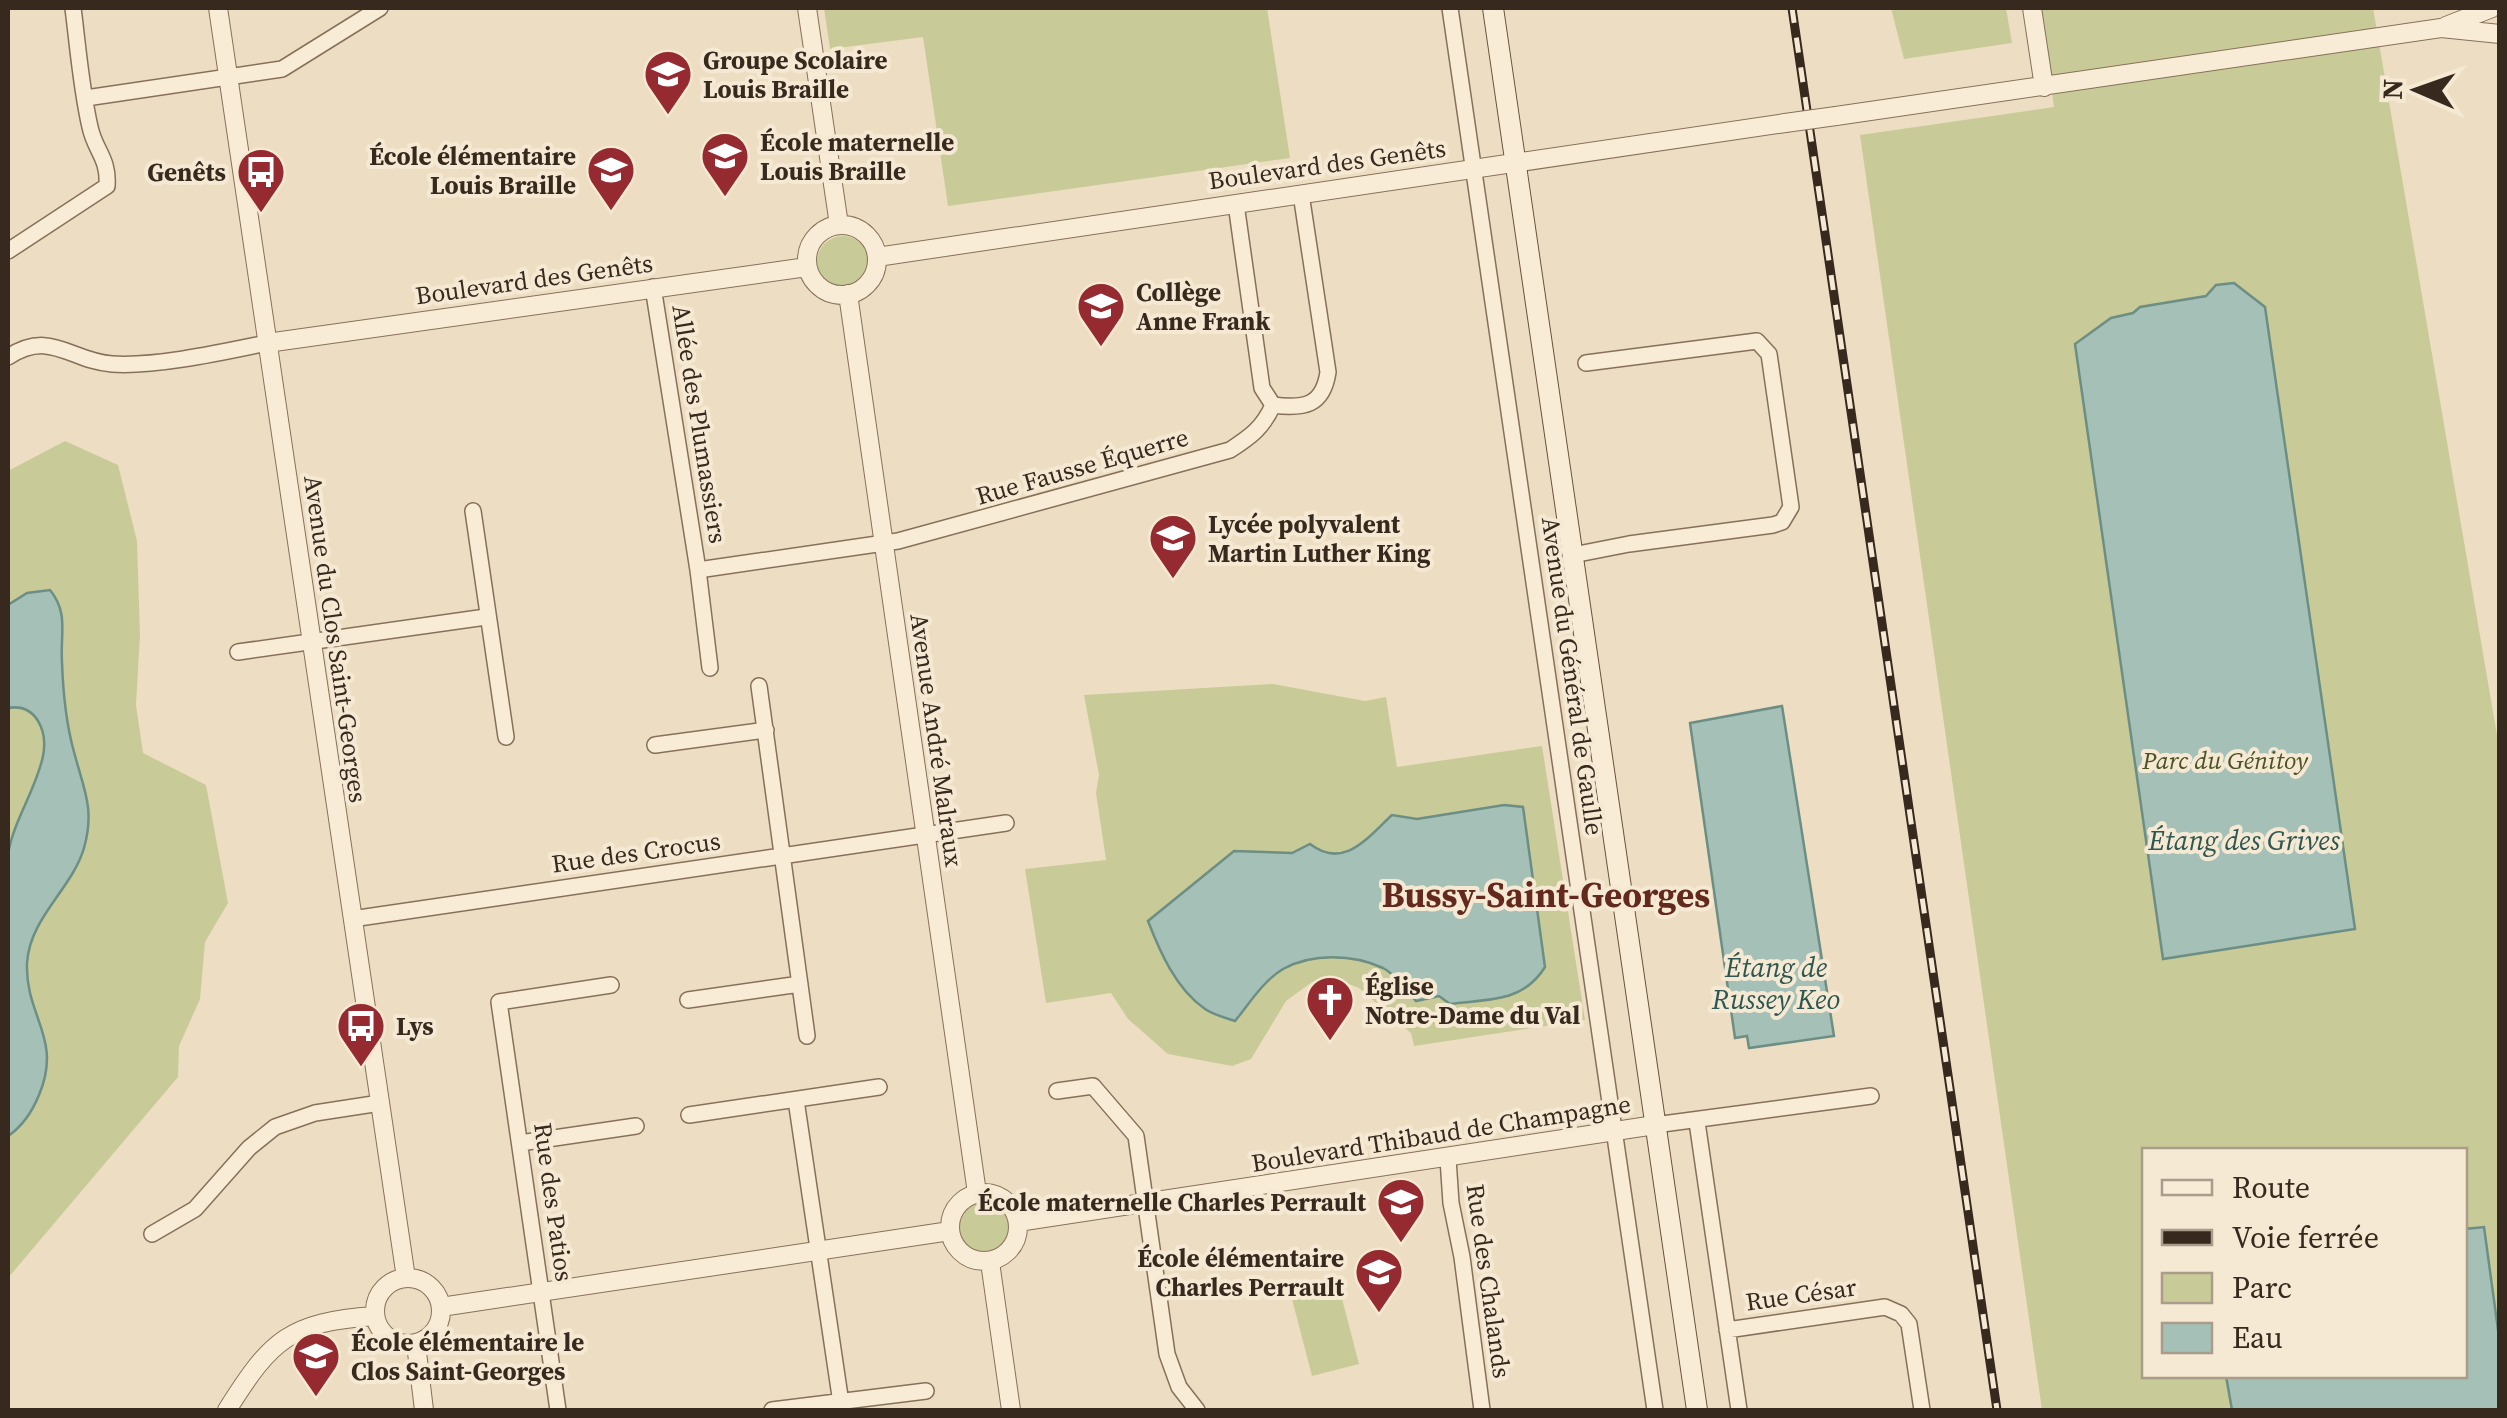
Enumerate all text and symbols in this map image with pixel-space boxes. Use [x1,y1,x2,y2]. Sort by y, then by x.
north arrow [2367,40,2467,140]
place label: Groupe Scolaire Louis Braille [703,43,887,106]
school or university icon: Groupe Scolaire Louis Braille [642,48,694,116]
text: N [2373,78,2411,100]
place label: École maternelle Louis Braille [760,125,954,188]
school or university icon: École maternelle Louis Braille [699,130,751,198]
street label: Boulevard des Genêts [1206,131,1448,197]
place label: École élémentaire Louis Braille [369,139,576,202]
school or university icon: École élémentaire Louis Braille [585,144,637,212]
bus stop icon: Genêts [235,146,287,214]
place label: Genêts [147,155,226,189]
street label: Boulevard des Genêts [413,246,655,312]
place label: Collège Anne Frank [1136,275,1270,338]
school or university icon: Collège Anne Frank [1075,280,1127,348]
street label: Allée des Plumassiers [664,302,736,546]
street label: Rue Fausse Équerre [972,419,1192,513]
street label: Avenue du Clos Saint-Georges [296,473,376,805]
place label: Lycée polyvalent Martin Luther King [1208,507,1431,570]
school or university icon: Lycée polyvalent Martin Luther King [1147,512,1199,580]
street label: Avenue du Général de Gaulle [1534,515,1612,837]
street label: Avenue André Malraux [902,611,972,869]
park label: Parc du Génitoy [2141,743,2309,777]
water label: Étang des Grives [2147,821,2341,859]
street label: Rue des Crocus [549,823,723,881]
district label: Bussy-Saint-Georges [1382,871,1710,919]
water label: Étang de Russey Keo [1711,948,1840,1018]
place label: Église Notre-Dame du Val [1365,969,1580,1032]
church icon: Église Notre-Dame du Val [1304,974,1356,1042]
bus stop icon: Lys [335,1000,387,1068]
place label: Lys [396,1009,434,1043]
street label: Boulevard Thibaud de Champagne [1249,1086,1633,1180]
street label: Rue des Patios [526,1120,582,1284]
legend [2142,1148,2467,1378]
text: Route [2232,1167,2310,1208]
school or university icon: École maternelle Charles Perrault [1375,1176,1427,1244]
street label: Rue des Chalands [1459,1182,1519,1380]
place label: École maternelle Charles Perrault [978,1185,1367,1219]
text: Voie ferrée [2232,1217,2379,1258]
place label: École élémentaire Charles Perrault [1137,1241,1345,1304]
school or university icon: École élémentaire Charles Perrault [1353,1246,1405,1314]
text: Parc [2232,1267,2292,1308]
street label: Rue César [1743,1269,1859,1319]
text: Eau [2232,1317,2283,1358]
place label: École élémentaire le Clos Saint-Georges [351,1325,584,1388]
school or university icon: École élémentaire le Clos Saint-Georges [290,1330,342,1398]

